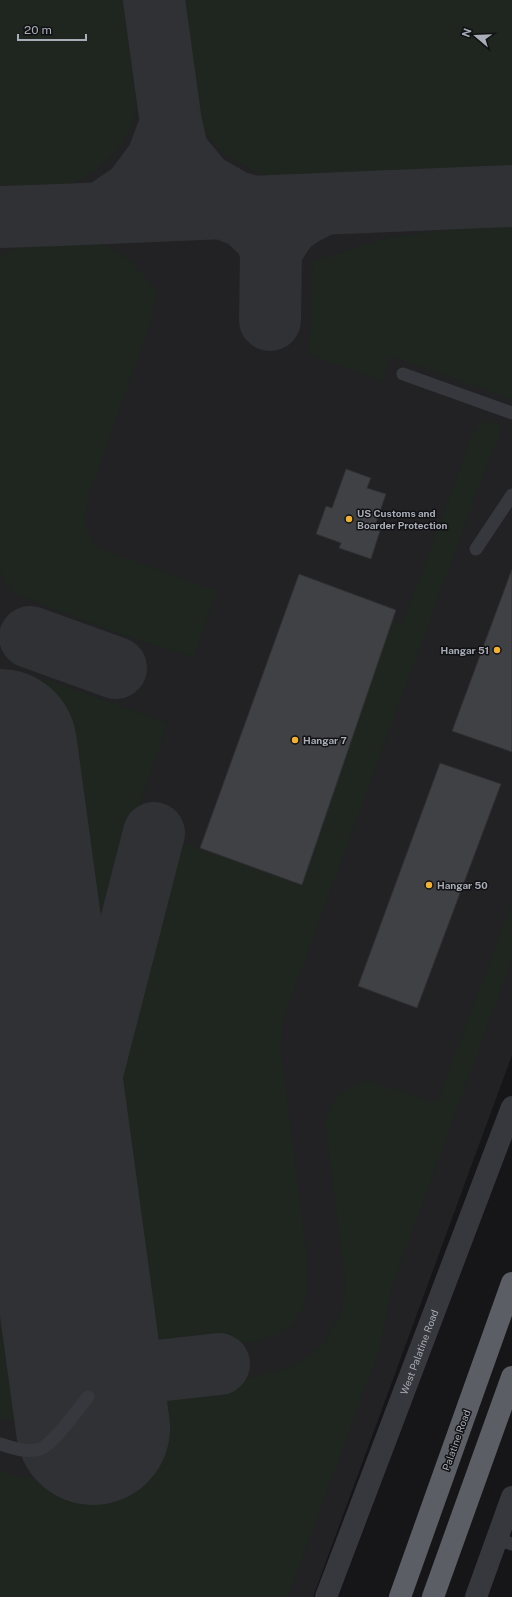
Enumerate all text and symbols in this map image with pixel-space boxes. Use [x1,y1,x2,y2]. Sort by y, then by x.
scale bar [18,16,86,42]
north arrow [456,16,496,56]
text: 20 m [24,23,52,37]
text: N [459,27,474,39]
place label: US Customs and Boarder Protection [357,507,448,531]
marker: US Customs and Boarder Protection [344,514,354,524]
place label: Hangar 51 [441,644,489,656]
marker: Hangar 51 [492,645,502,655]
place label: Hangar 7 [303,734,347,746]
marker: Hangar 7 [290,735,300,745]
place label: Hangar 50 [437,879,488,891]
marker: Hangar 50 [424,880,434,890]
street label: West Palatine Road [397,1308,441,1396]
street label: Palatine Road [439,1408,473,1472]

